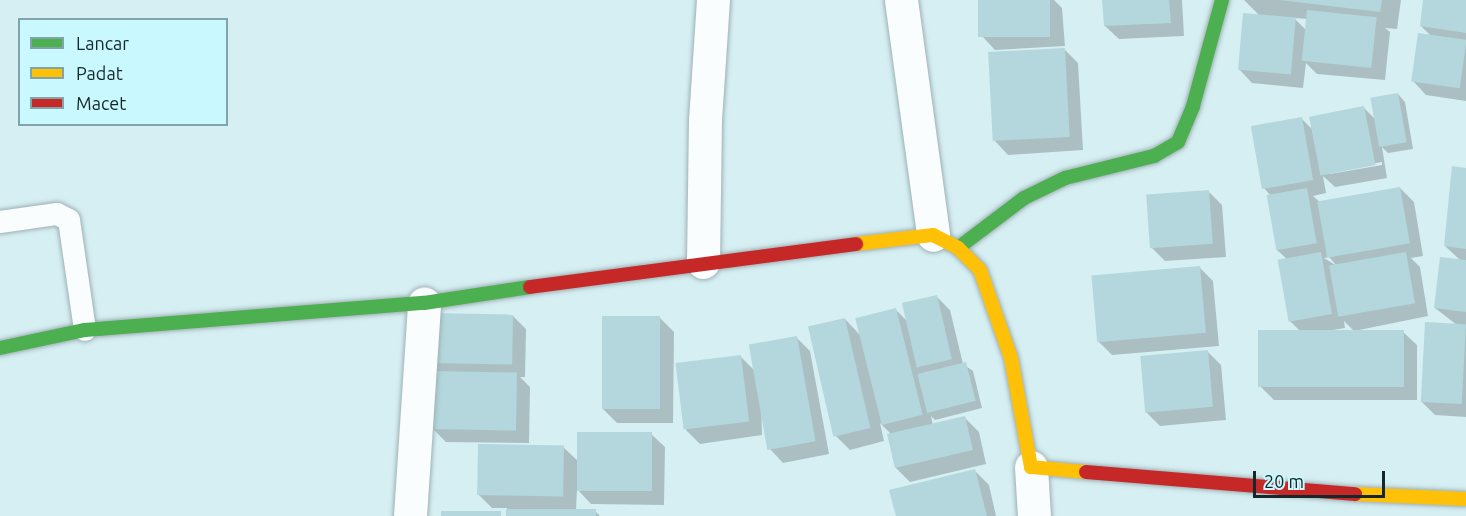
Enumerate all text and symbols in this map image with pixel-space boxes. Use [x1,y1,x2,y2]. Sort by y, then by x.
legend [18,18,228,126]
text: Lancar [76,33,129,53]
text: Padat [76,63,123,83]
text: Macet [76,93,126,113]
scale bar [1256,459,1388,497]
text: 20 m [1264,471,1304,491]

